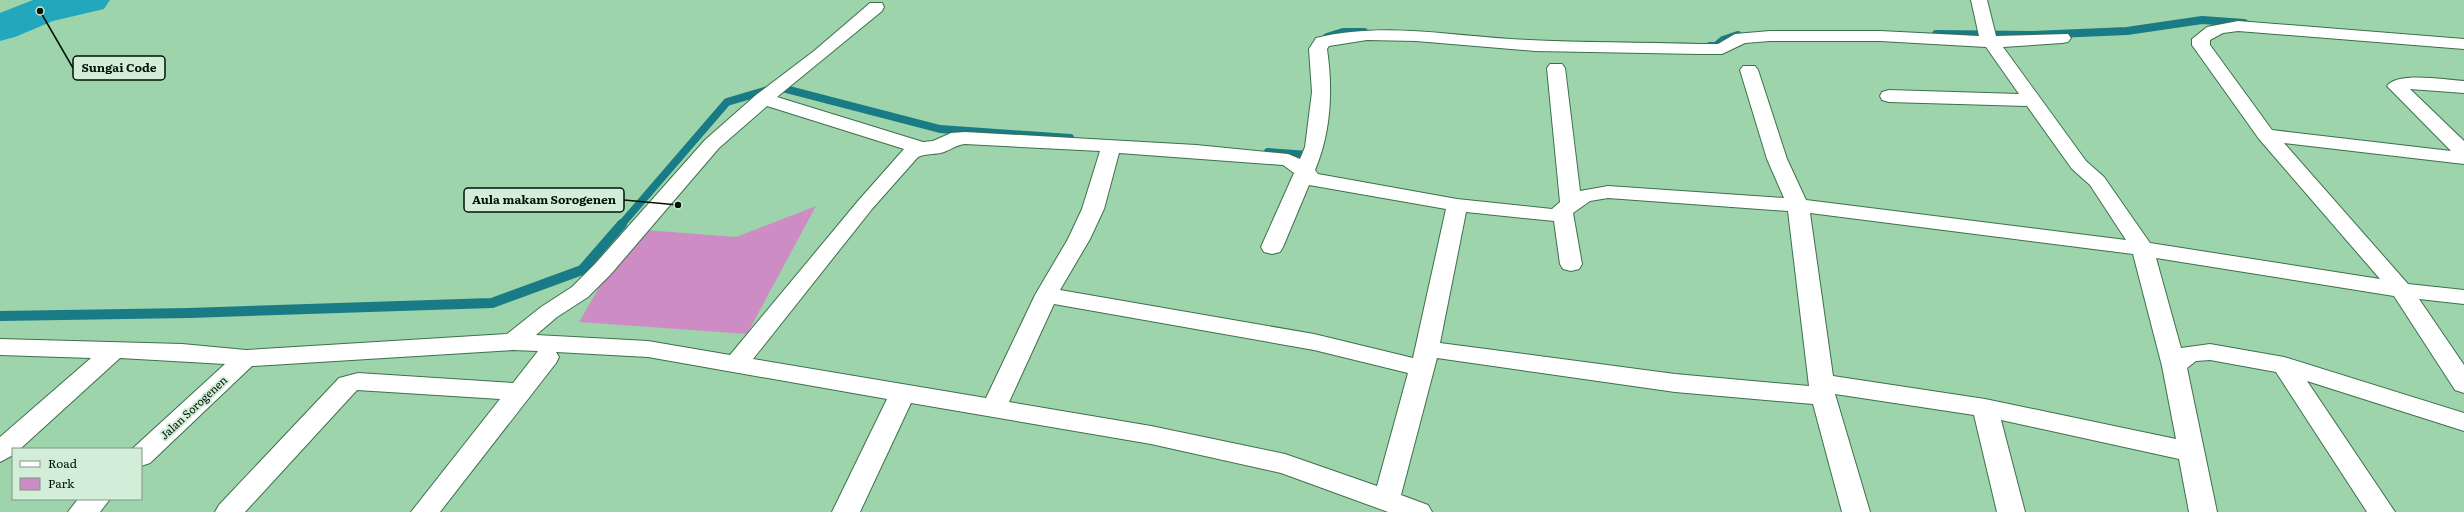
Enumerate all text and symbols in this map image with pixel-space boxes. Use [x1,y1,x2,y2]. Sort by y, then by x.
callout: Sungai Code [73,56,165,80]
text: Sungai Code [81,58,157,76]
callout: Aula makam Sorogenen [464,188,624,212]
text: Aula makam Sorogenen [472,190,617,208]
street label: Jalan Sorogenen [156,372,230,442]
legend [12,448,142,500]
text: Road [48,454,78,472]
text: Park [48,474,75,492]

